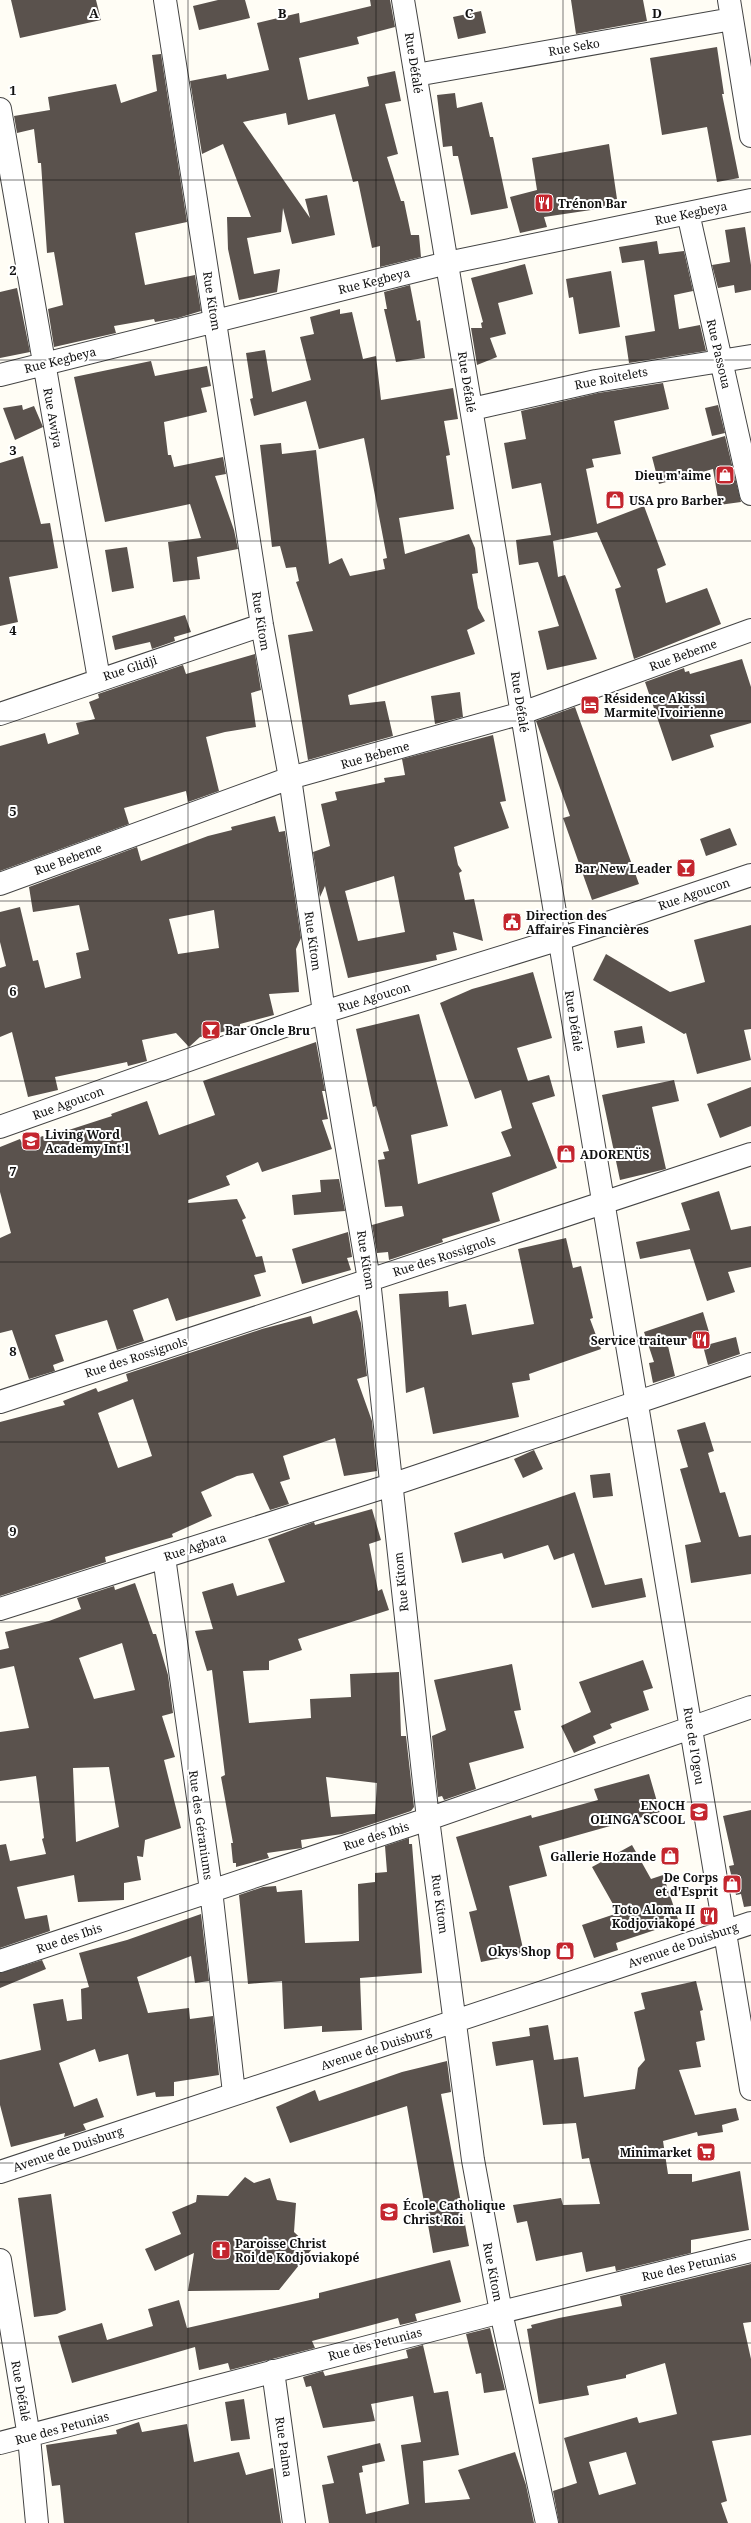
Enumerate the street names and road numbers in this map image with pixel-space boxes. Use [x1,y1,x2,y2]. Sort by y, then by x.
street label: Rue Défalé [401,31,427,95]
street label: Rue Seko [547,34,601,60]
street label: Rue Kegbeya [653,197,729,229]
street label: Rue Kegbeya [336,264,412,298]
street label: Rue Kitom [199,270,225,332]
street label: Rue Passoua [703,317,735,391]
street label: Rue Kegbeya [22,343,98,377]
street label: Rue Défalé [454,350,480,414]
street label: Rue Roitelets [573,363,649,393]
street label: Rue Awiya [39,387,67,450]
street label: Rue Kitom [248,590,274,652]
street label: Rue Bebeme [647,635,719,675]
street label: Rue Glidji [101,651,159,685]
street label: Rue Défalé [507,670,533,734]
street label: Rue Bebeme [339,737,411,773]
street label: Rue Bebeme [32,839,104,879]
street label: Rue Agoucon [656,874,732,914]
street label: Rue Kitom [300,910,326,972]
street label: Rue Agoucon [336,978,413,1016]
street label: Rue Défalé [561,989,587,1053]
street label: Rue Agoucon [30,1082,106,1124]
street label: Rue Kitom [353,1229,379,1291]
street label: Rue des Rossignols [390,1231,498,1281]
street label: Rue des Rossignols [82,1332,190,1382]
street label: Rue Agbata [162,1529,229,1565]
street label: Rue Kitom [389,1551,413,1613]
street label: Rue de l'Ogou [679,1706,709,1786]
street label: Rue des Géraniums [185,1769,217,1881]
street label: Rue des Ibis [341,1817,411,1855]
street label: Rue Kitom [427,1873,453,1935]
street label: Avenue de Duisburg [626,1918,741,1972]
street label: Rue des Ibis [34,1919,104,1957]
street label: Avenue de Duisburg [318,2022,434,2074]
street label: Avenue de Duisburg [11,2122,126,2176]
street label: Rue Kitom [479,2241,507,2303]
street label: Rue des Petunias [640,2247,738,2285]
street label: Rue des Petunias [326,2323,424,2365]
street label: Rue Défalé [7,2359,35,2423]
street label: Rue des Petunias [13,2407,111,2449]
street label: Rue Palma [271,2416,297,2479]

